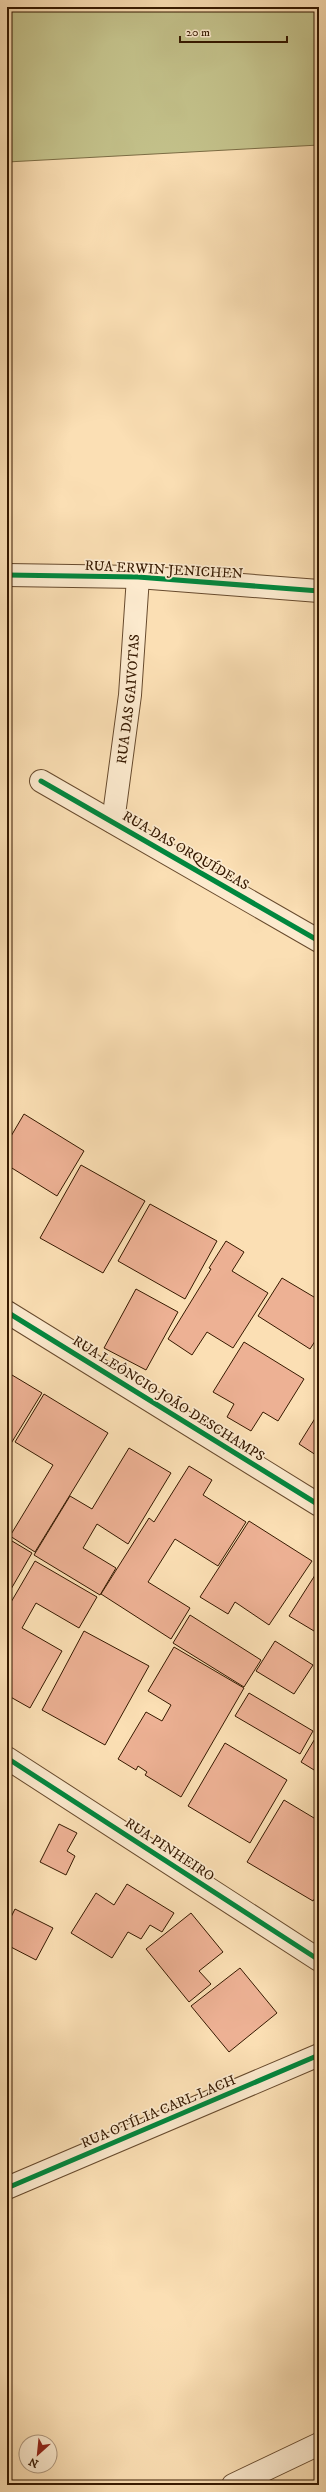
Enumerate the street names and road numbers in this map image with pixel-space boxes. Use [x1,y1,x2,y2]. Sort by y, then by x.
street label: RUA ERWIN JENICHEN [84,557,244,583]
street label: RUA DAS GAIVOTAS [113,633,144,765]
street label: RUA DAS ORQUÍDEAS [119,807,252,894]
street label: RUA LEÔNCIO JOÃO DESCHAMPS [69,1332,268,1466]
street label: RUA PINHEIRO [121,1814,218,1886]
street label: RUA OTÍLIA CARL LACH [78,2071,239,2153]

